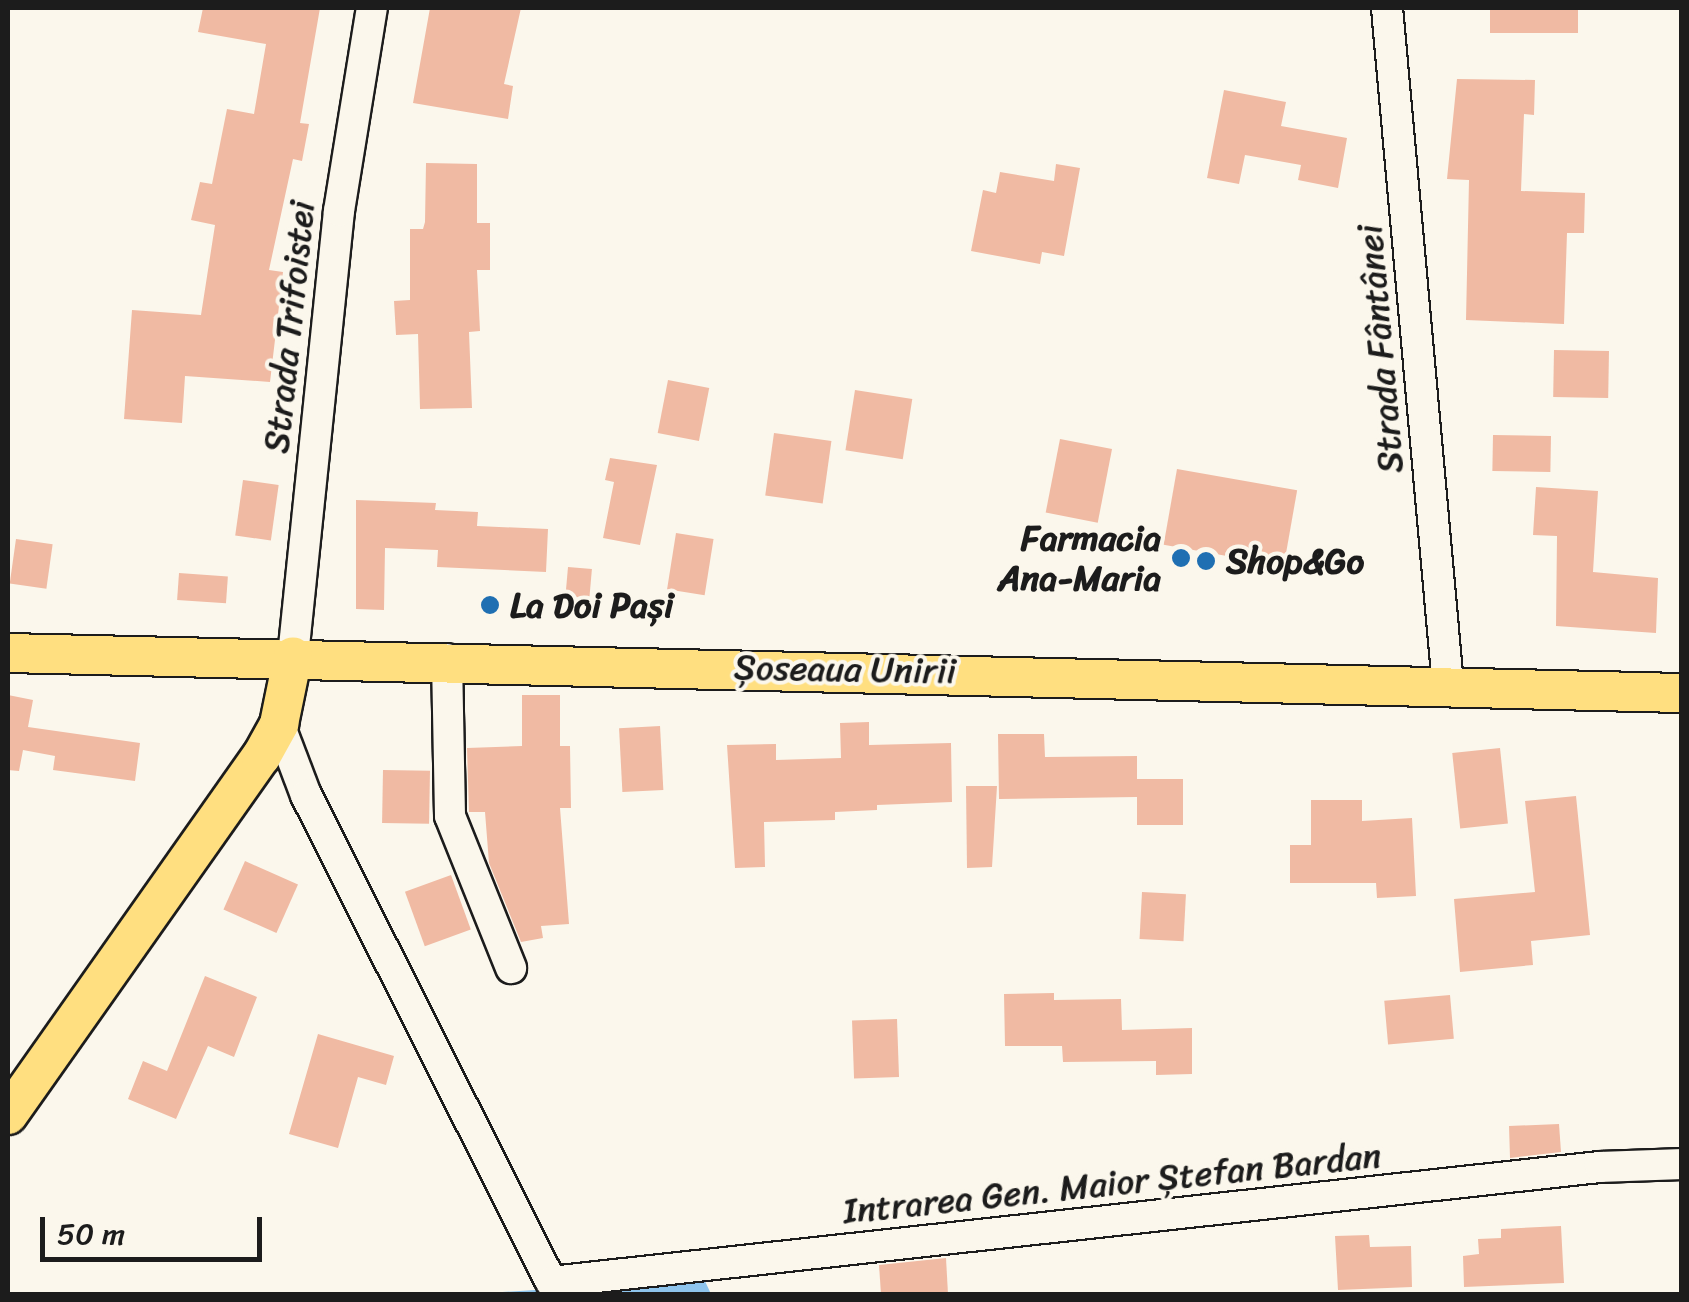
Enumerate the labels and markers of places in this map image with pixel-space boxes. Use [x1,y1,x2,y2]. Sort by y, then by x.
place label: Farmacia Ana-Maria [998,517,1161,599]
place label: Shop&Go [1226,540,1364,582]
marker: Farmacia Ana-Maria [1170,547,1192,569]
marker: Shop&Go [1195,550,1217,572]
place label: La Doi Pași [510,584,675,626]
marker: La Doi Pași [479,594,501,616]

